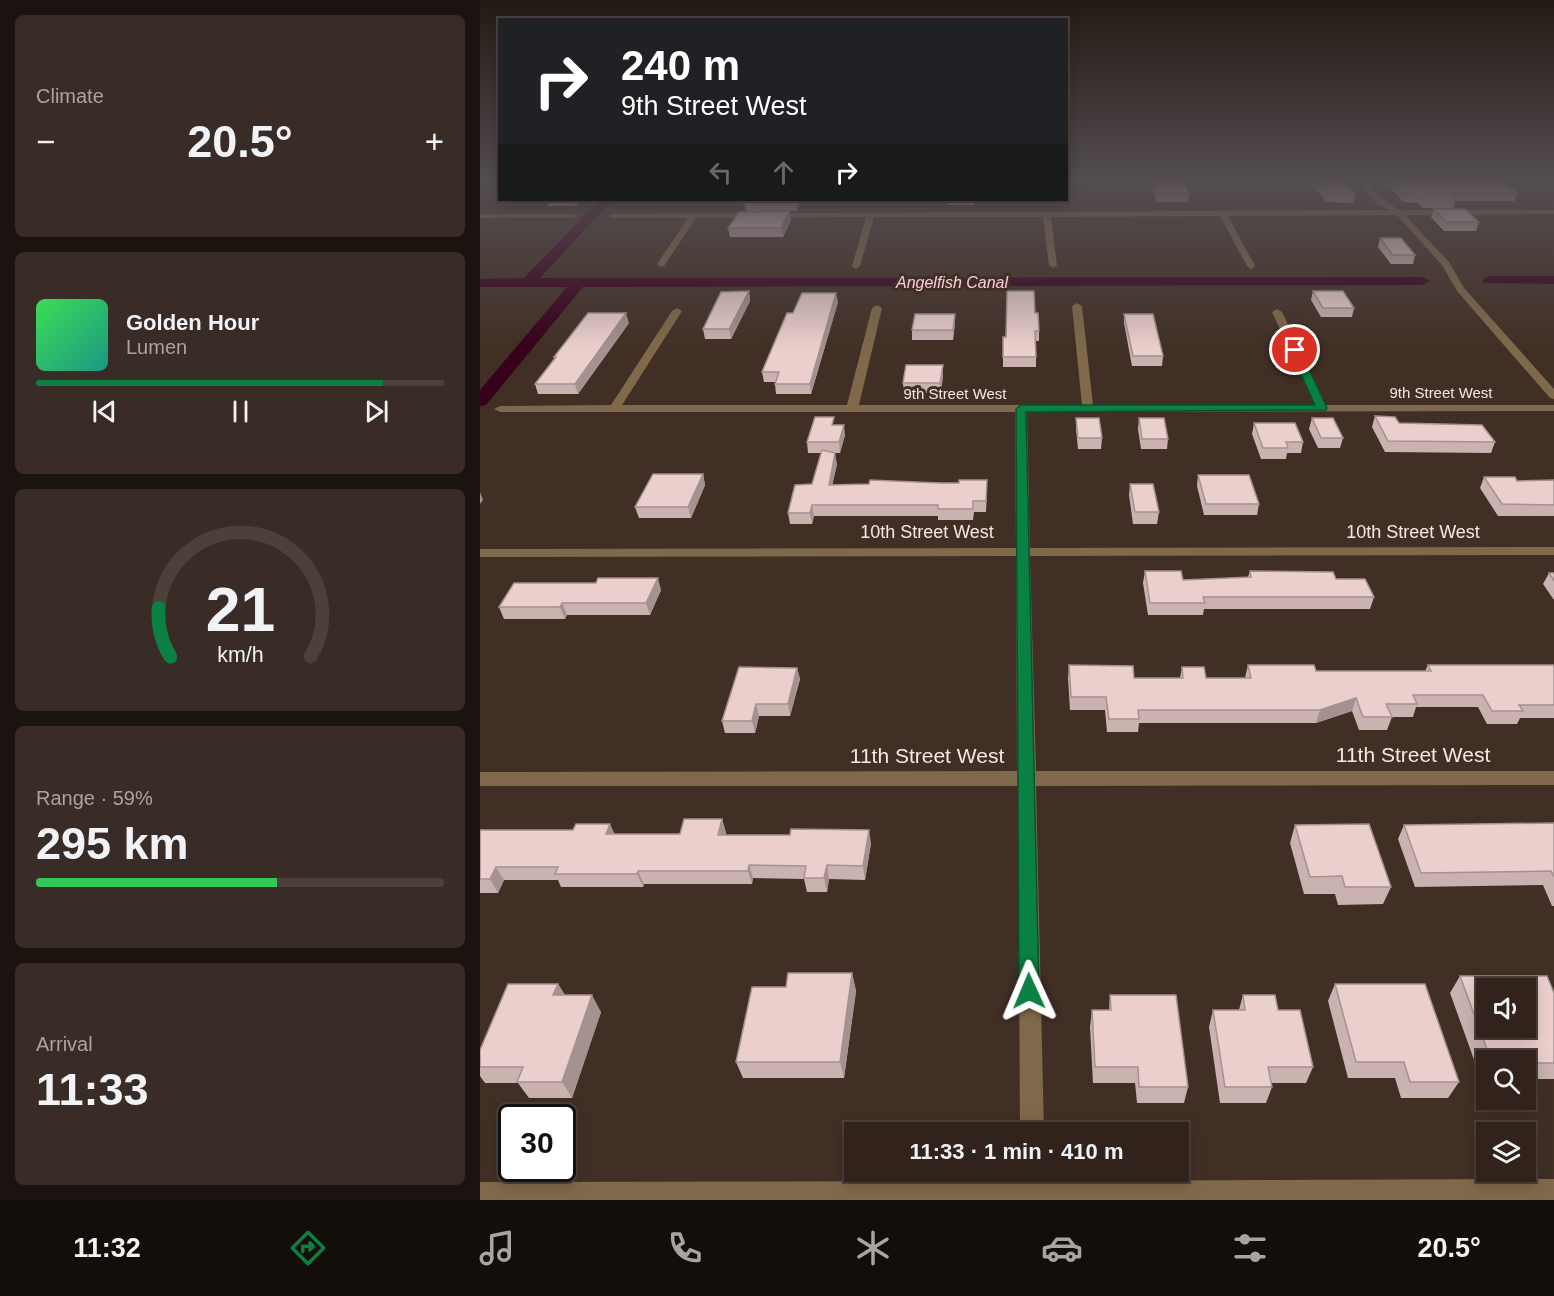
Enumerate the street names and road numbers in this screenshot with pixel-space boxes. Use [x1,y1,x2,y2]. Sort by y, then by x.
street label: 9th Street West [1389,384,1493,401]
street label: 9th Street West [903,385,1007,402]
street label: 10th Street West [860,522,994,542]
street label: 10th Street West [1346,522,1480,542]
street label: 11th Street West [1336,743,1490,766]
street label: 11th Street West [850,744,1004,767]

